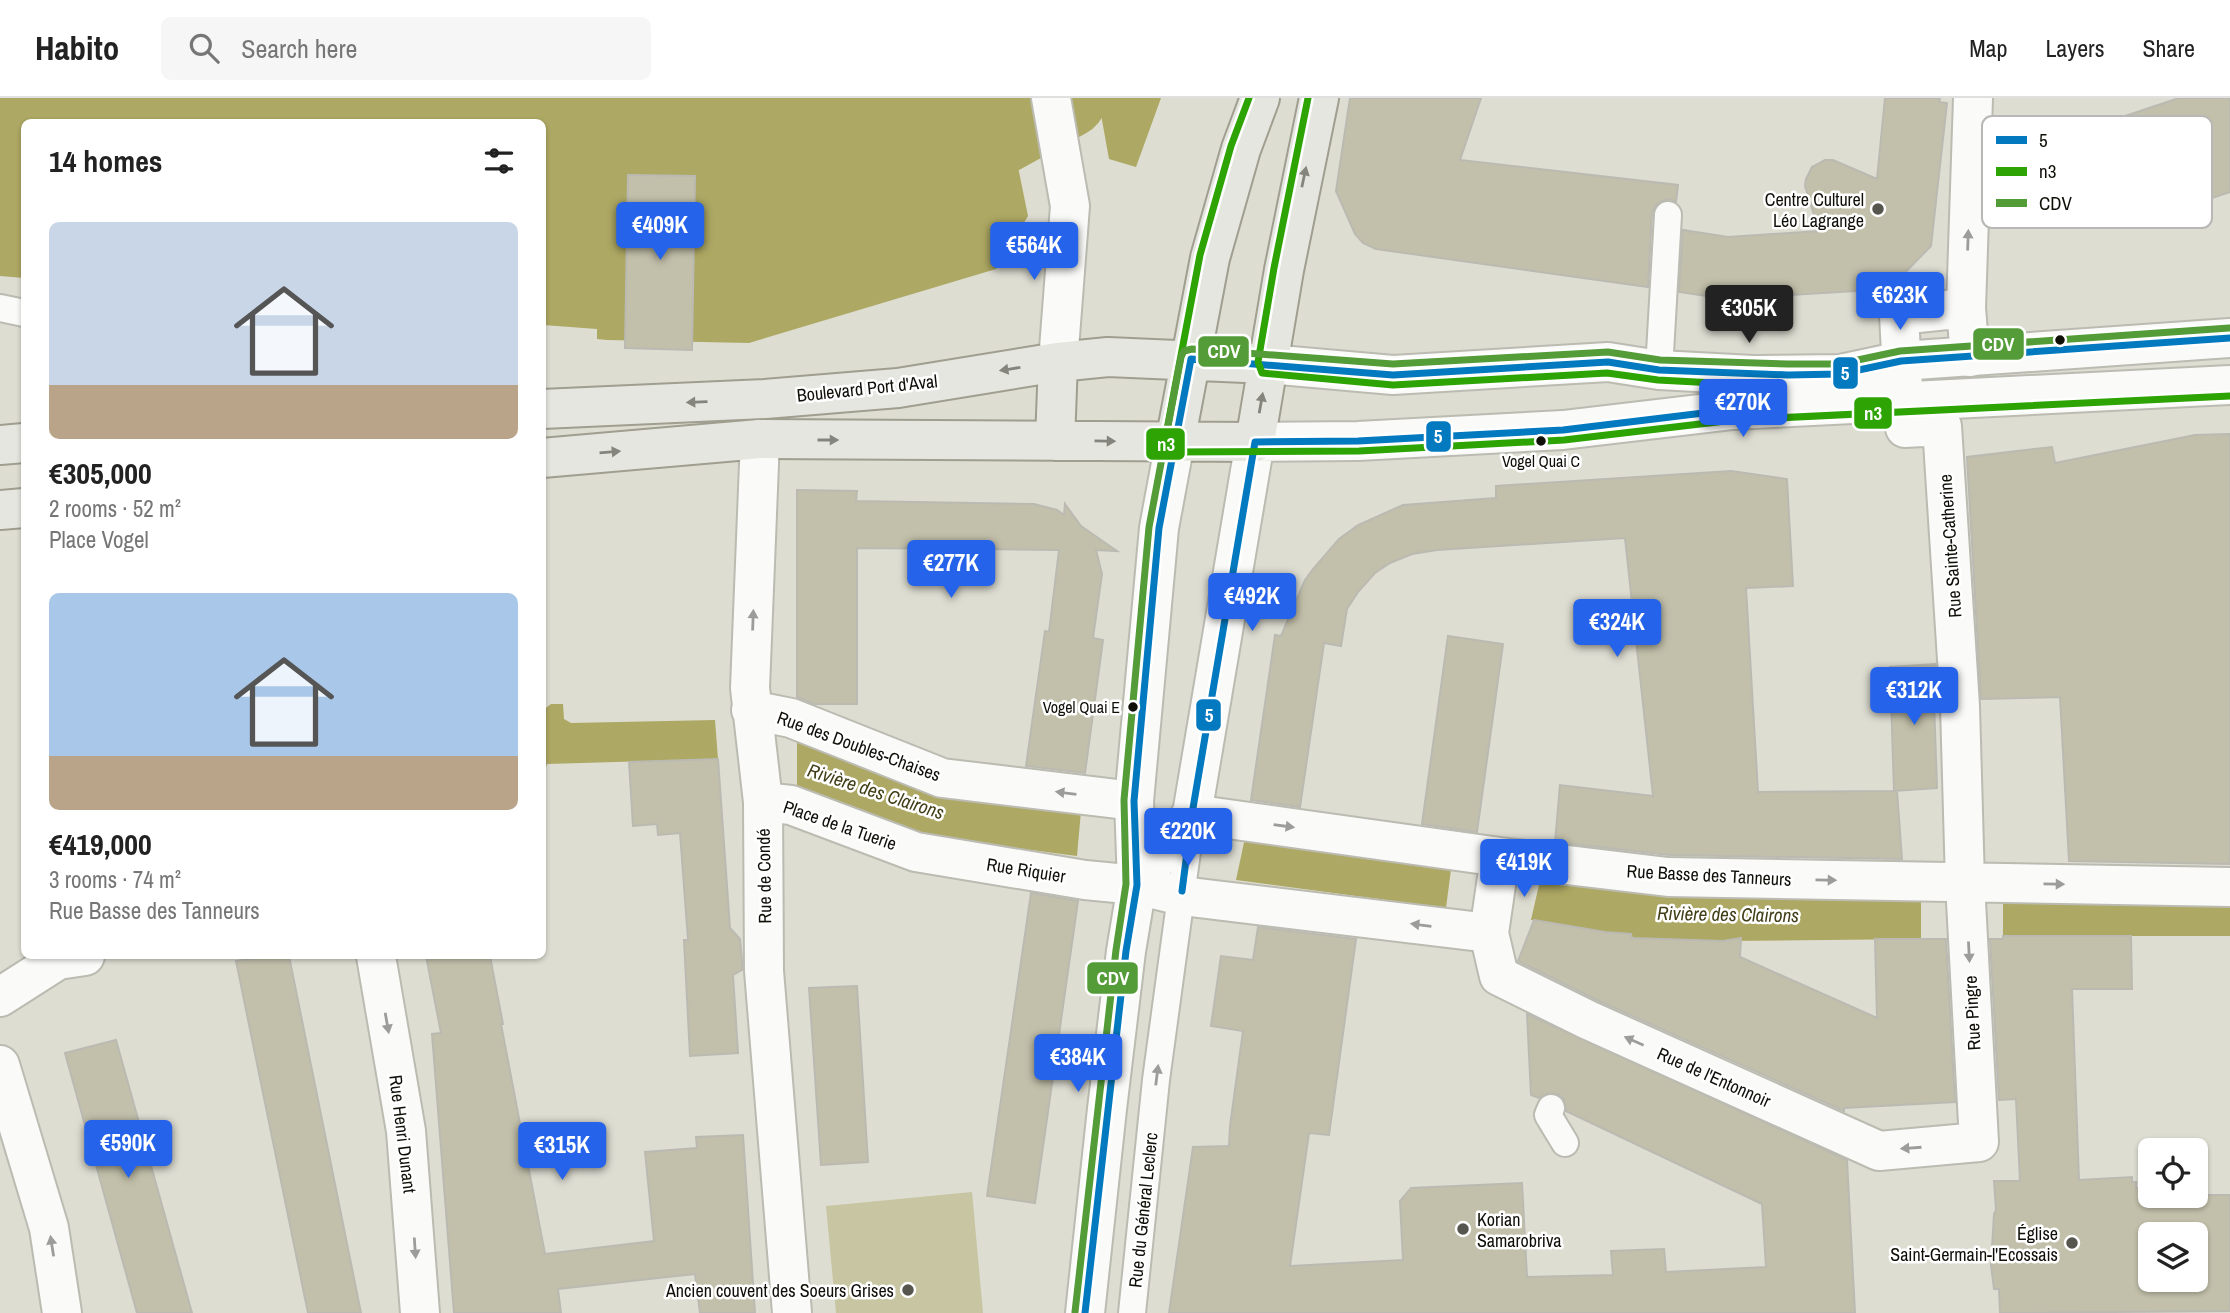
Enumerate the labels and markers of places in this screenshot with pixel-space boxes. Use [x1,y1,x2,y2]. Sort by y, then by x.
place label: Centre Culturel Léo Lagrange [1765,187,1864,233]
marker: Centre Culturel Léo Lagrange [1870,201,1886,217]
pin: €409K [611,202,709,262]
pin: €564K [985,222,1083,282]
pin: €623K [1851,272,1949,332]
pin: €305K [1700,286,1798,345]
unlabelled marker [2053,333,2067,347]
pin: €270K [1694,380,1792,439]
marker: Vogel Quai C [1534,434,1548,448]
place label: Vogel Quai C [1502,450,1580,472]
pin: €277K [902,540,1000,600]
pin: €492K [1203,574,1301,633]
pin: €324K [1568,600,1666,659]
pin: €312K [1865,668,1963,727]
place label: Vogel Quai E [1043,696,1120,718]
marker: Vogel Quai E [1126,700,1140,714]
pin: €220K [1139,808,1237,868]
pin: €419K [1475,840,1573,899]
pin: €384K [1029,1034,1127,1094]
pin: €590K [79,1121,177,1180]
pin: €315K [513,1122,611,1182]
place label: Korian Samarobriva [1477,1207,1562,1253]
marker: Korian Samarobriva [1455,1221,1471,1237]
place label: Église Saint-Germain-l'Ecossais [1890,1221,2058,1267]
marker: Église Saint-Germain-l'Ecossais [2064,1235,2080,1251]
place label: Ancien couvent des Soeurs Grises [665,1278,894,1303]
marker: Ancien couvent des Soeurs Grises [900,1282,916,1298]

